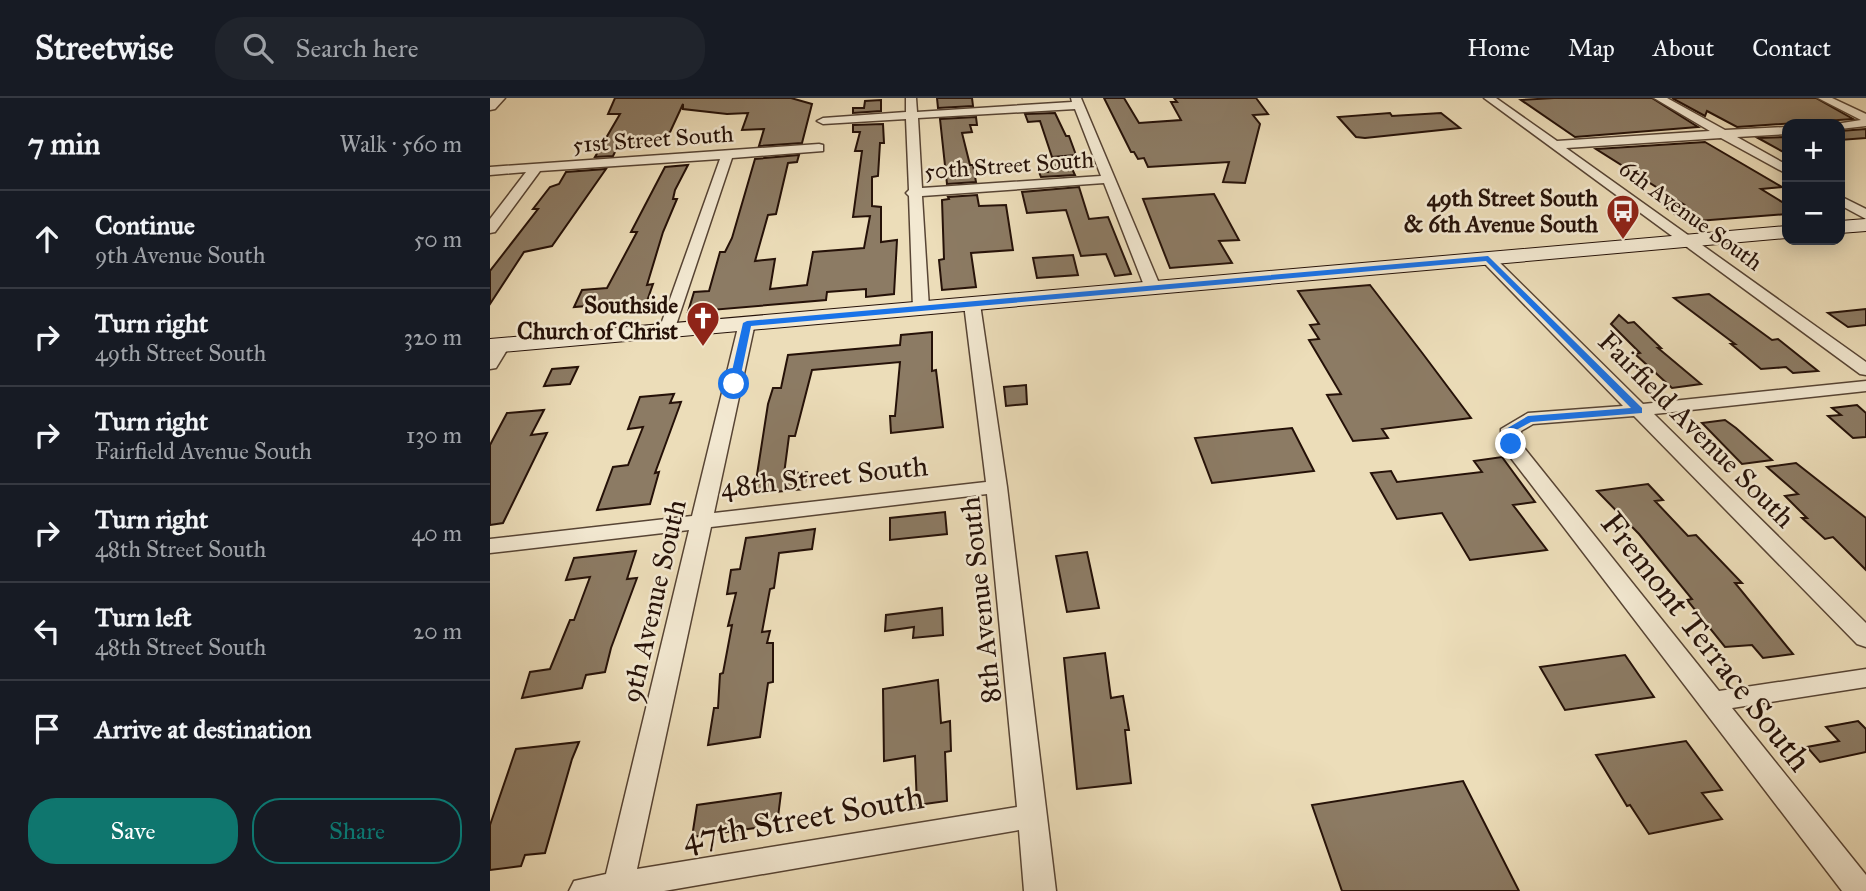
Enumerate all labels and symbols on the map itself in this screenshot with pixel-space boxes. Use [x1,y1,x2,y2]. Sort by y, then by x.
street label: 51st Street South [571,119,735,159]
street label: 50th Street South [923,145,1095,185]
street label: 6th Avenue South [1614,154,1768,276]
place label: 49th Street South & 6th Avenue South [1404,184,1598,238]
bus stop icon: 49th Street South & 6th Avenue South [1604,192,1642,241]
place label: Southside Church of Christ [517,291,679,345]
church icon: Southside Church of Christ [684,299,722,348]
street label: Fairfield Avenue South [1591,324,1803,535]
route start [718,368,749,399]
route end [1495,428,1526,459]
street label: 48th Street South [719,448,930,505]
street label: 8th Avenue South [952,495,1009,705]
street label: 9th Avenue South [613,496,694,706]
street label: Fremont Terrace South [1592,504,1820,779]
street label: 47th Street South [679,777,927,859]

